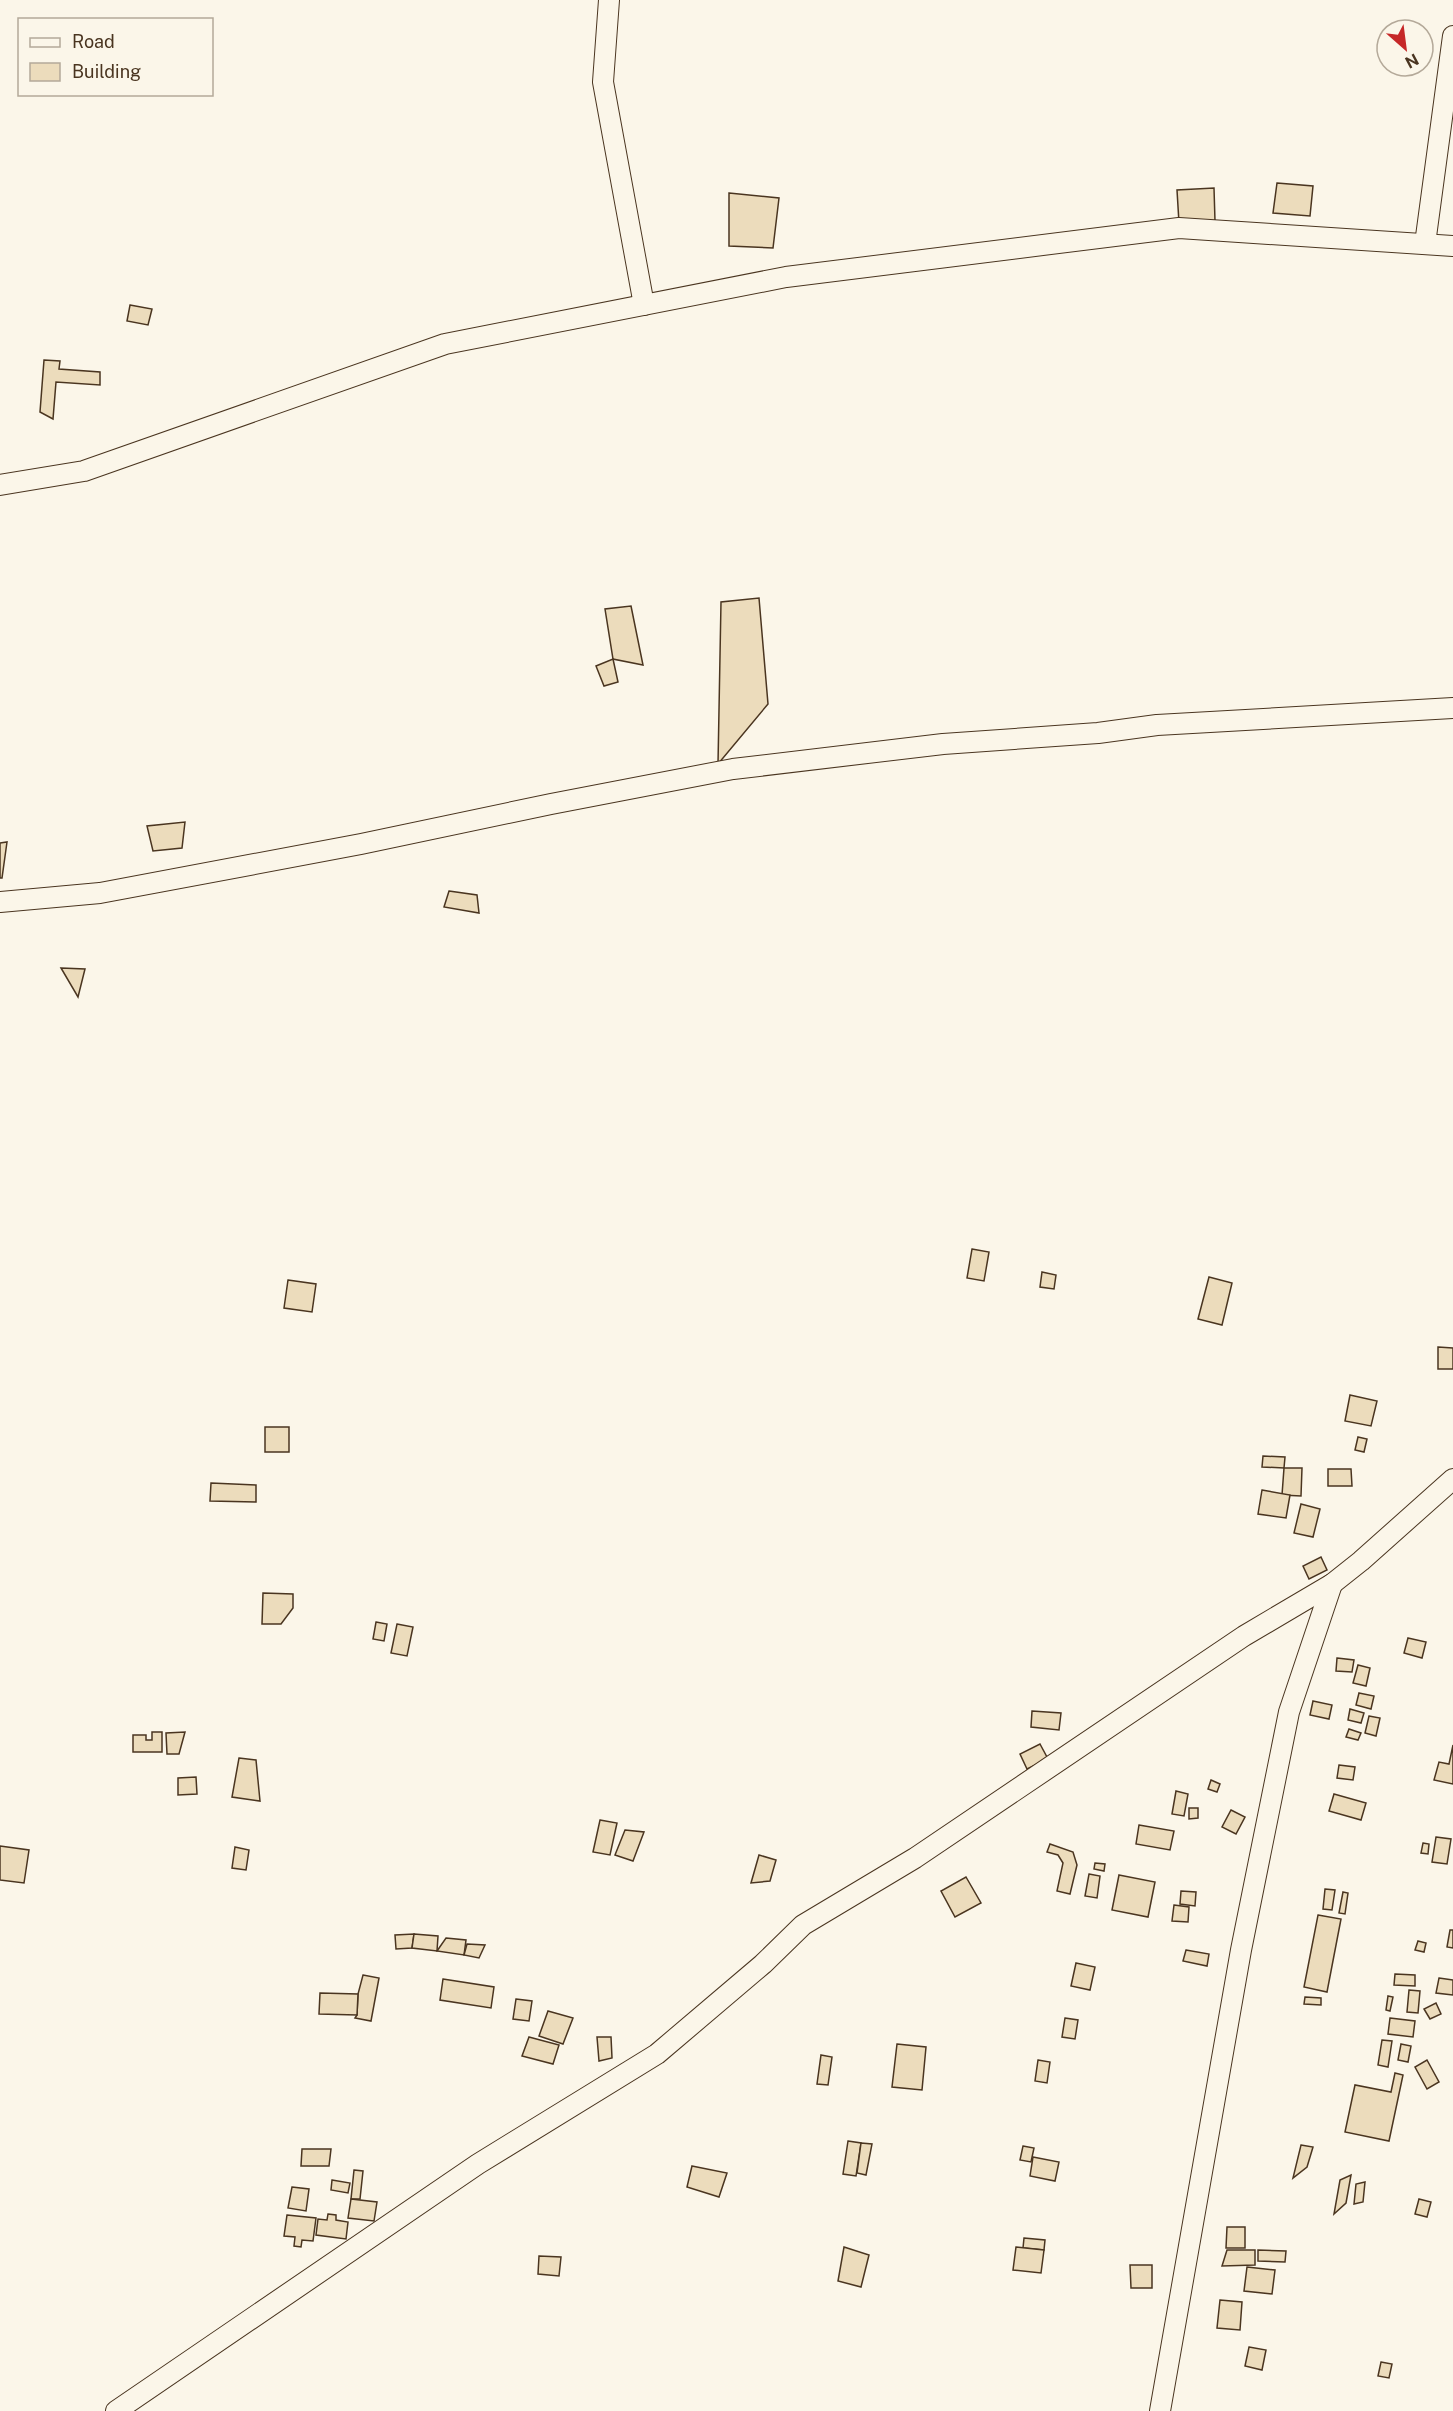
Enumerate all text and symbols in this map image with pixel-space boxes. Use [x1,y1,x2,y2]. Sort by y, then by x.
legend [18,18,213,96]
north arrow [1375,18,1435,78]
text: Road [72,31,115,52]
text: N [1402,49,1422,72]
text: Building [72,61,141,82]

